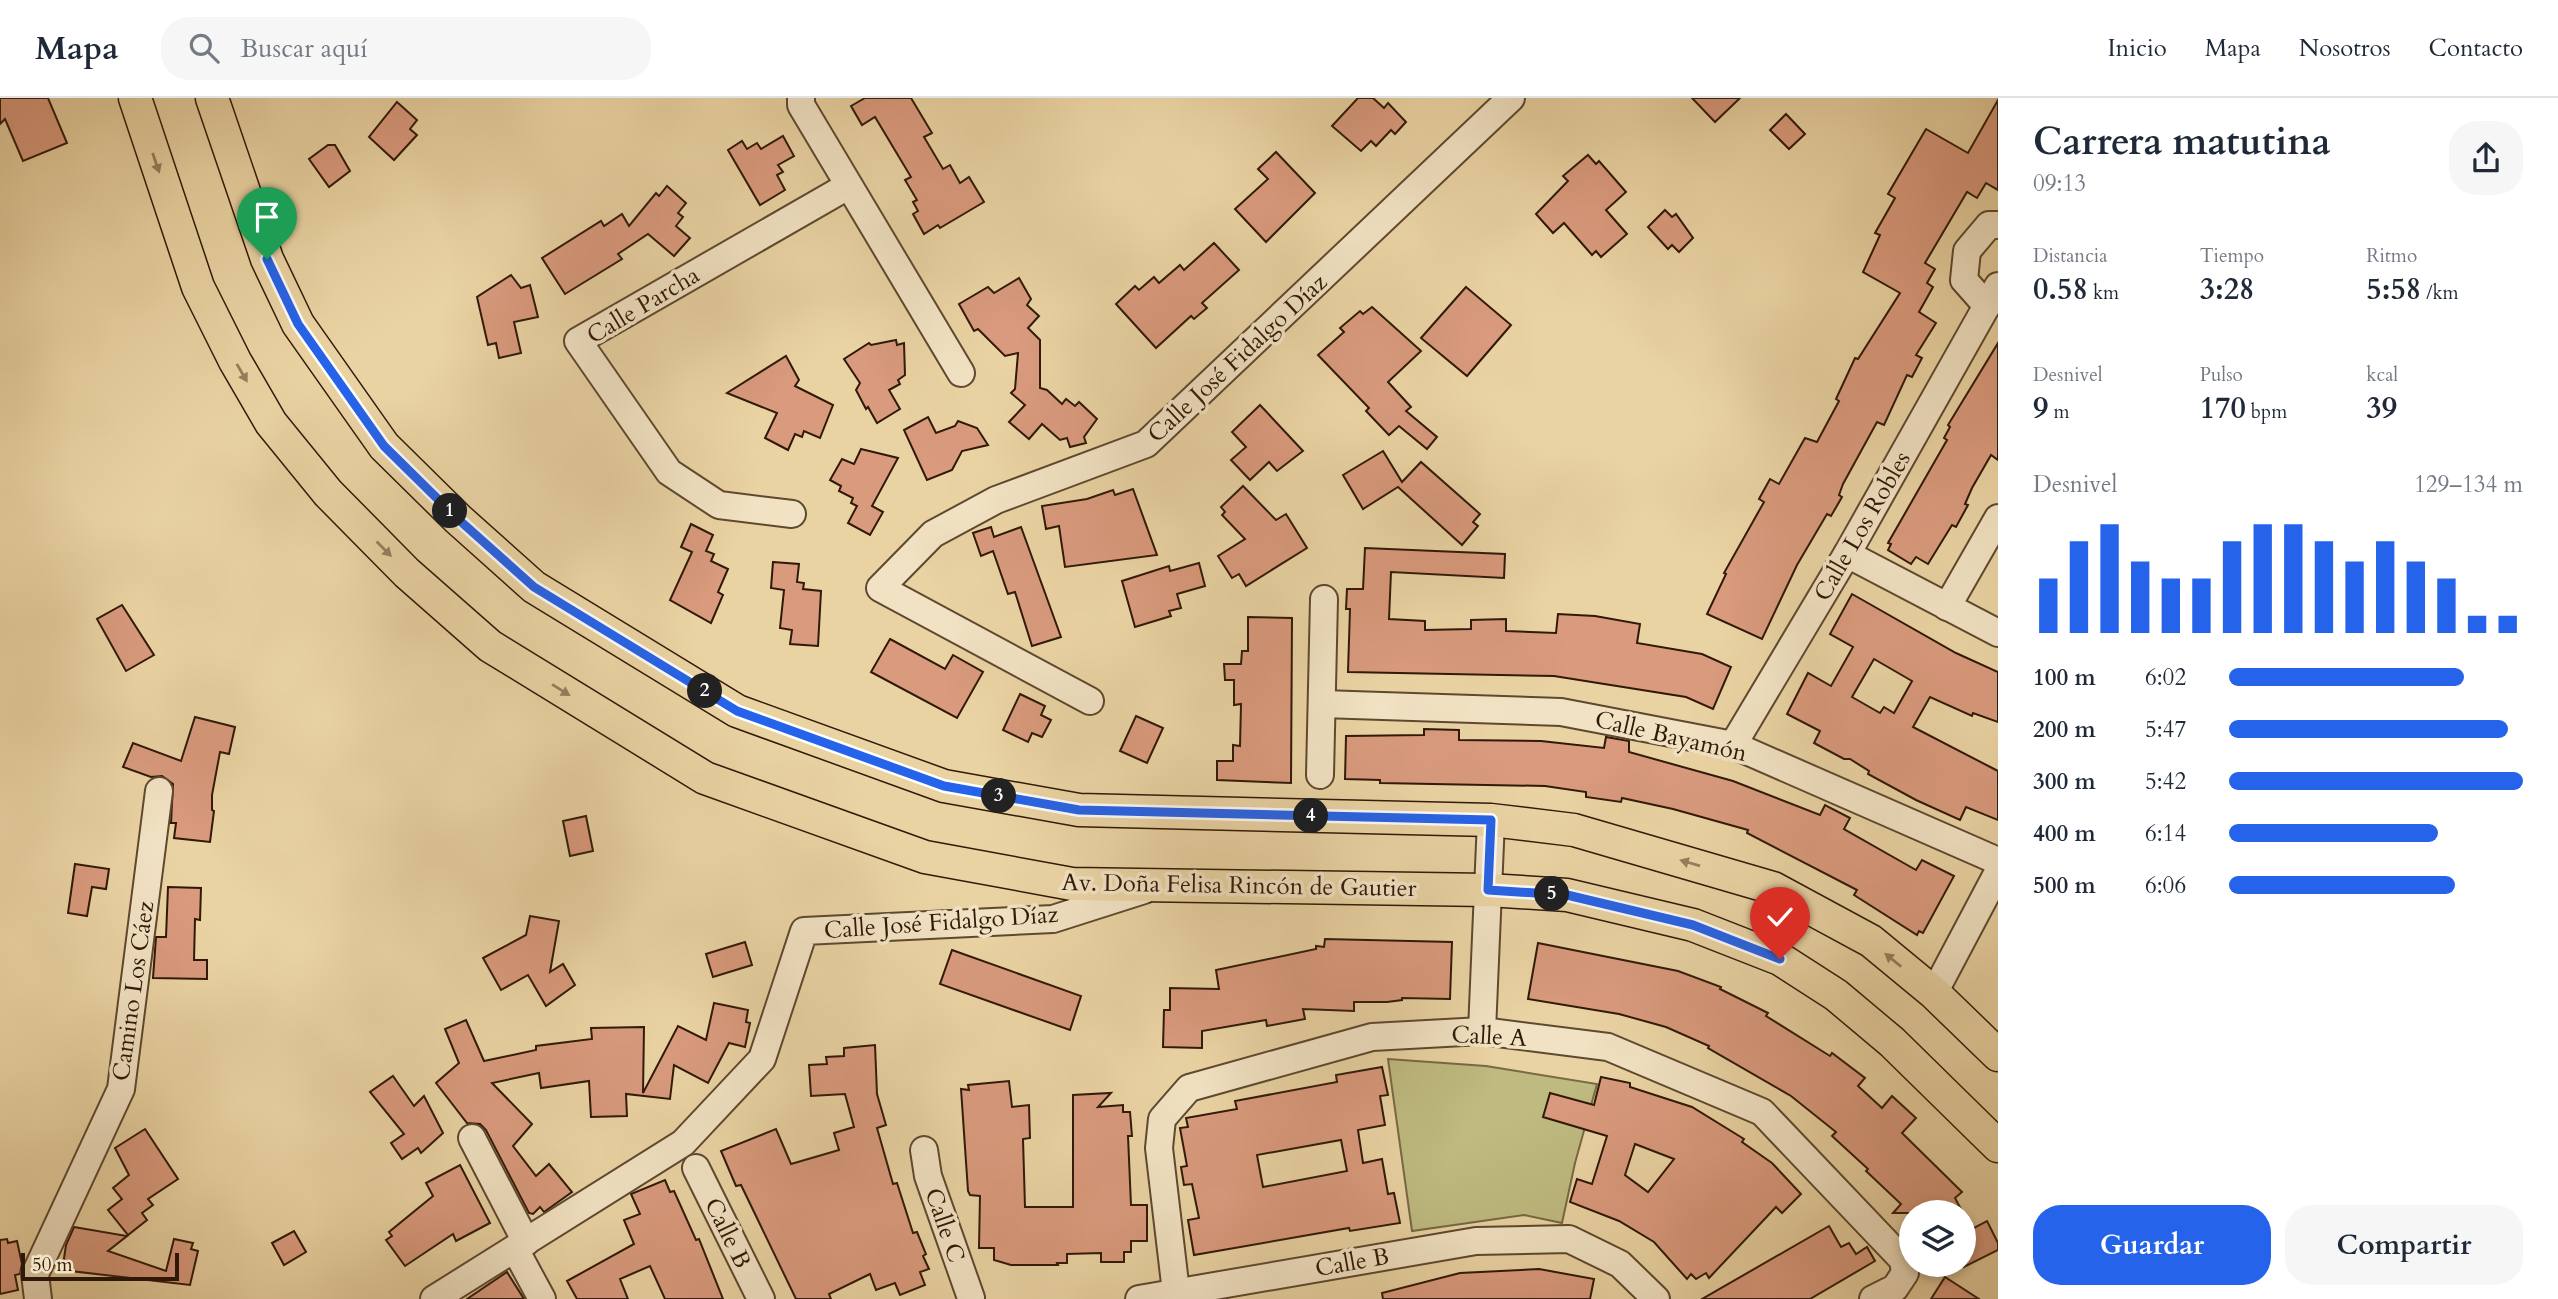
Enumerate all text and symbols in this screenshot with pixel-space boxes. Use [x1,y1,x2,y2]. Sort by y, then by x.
search box [161,17,651,80]
text: Mapa [35,26,119,71]
icon: search [185,29,223,67]
text: Buscar aquí [241,31,368,66]
text: Inicio [2107,32,2167,65]
text: Mapa [2205,32,2261,65]
text: Nosotros [2299,32,2391,65]
text: Contacto [2429,32,2523,65]
text: Carrera matutina [2033,116,2331,168]
button: share [2449,121,2523,195]
one-way arrow [151,152,162,173]
text: 09:13 [2033,168,2086,199]
pin [237,187,297,259]
icon: arrive [248,198,286,236]
text: Distancia [2033,243,2107,269]
text: Tiempo [2200,243,2264,269]
text: Ritmo [2366,243,2417,269]
street label: Calle Parcha [581,258,706,352]
street label: Calle José Fidalgo Díaz [1140,266,1335,450]
text: 0.58 [2033,269,2088,310]
text: 3:28 [2200,269,2254,310]
text: 5:58 [2366,269,2421,310]
text: km [2088,280,2119,306]
text: /km [2421,280,2459,306]
text: Desnivel [2033,362,2103,388]
text: Pulso [2200,362,2243,388]
text: kcal [2366,362,2398,388]
one-way arrow [235,363,247,383]
text: 9 [2033,388,2048,429]
text: 170 [2200,388,2246,429]
text: 39 [2366,388,2397,429]
text: m [2048,399,2070,425]
text: bpm [2246,399,2287,425]
street label: Calle Los Robles [1806,445,1919,607]
text: Desnivel [2033,469,2117,500]
text: 129–134 m [2414,469,2523,500]
pin: 1 [433,494,468,528]
text: 1 [445,497,454,523]
one-way arrow [375,541,392,558]
text: 100 m [2033,662,2096,693]
text: 6:02 [2145,662,2186,693]
pin: 2 [688,674,722,708]
text: 2 [700,677,709,703]
one-way arrow [552,684,571,696]
street label: Calle Bayamón [1592,703,1750,770]
text: 200 m [2033,714,2096,745]
text: 5:47 [2145,714,2186,745]
text: 300 m [2033,766,2096,797]
text: 5:42 [2145,766,2186,797]
pin: 3 [982,778,1016,814]
text: 3 [994,782,1003,808]
pin: 4 [1294,798,1328,834]
text: 4 [1306,802,1315,828]
text: 400 m [2033,818,2096,849]
text: 6:14 [2145,818,2186,849]
one-way arrow [1679,858,1700,868]
street label: Av. Doña Felisa Rincón de Gautier [1061,866,1417,905]
text: 500 m [2033,870,2096,901]
text: 6:06 [2145,870,2186,901]
pin: 5 [1534,876,1570,912]
text: 5 [1547,880,1556,906]
pin [1750,887,1810,959]
street label: Calle José Fidalgo Díaz [823,898,1059,947]
icon: check [1761,898,1799,936]
street label: Camino Los Cáez [105,899,162,1083]
one-way arrow [1885,952,1903,967]
street label: Calle A [1450,1018,1528,1055]
street label: Calle C [916,1184,973,1267]
street label: Calle B [696,1192,759,1274]
map controls [1899,1200,1976,1277]
button: layers [1899,1200,1976,1277]
button: Guardar [2033,1205,2271,1285]
button: Compartir [2285,1205,2523,1285]
street label: Calle B [1312,1240,1392,1285]
scale bar [21,1250,178,1282]
text: 50 m [32,1252,73,1278]

